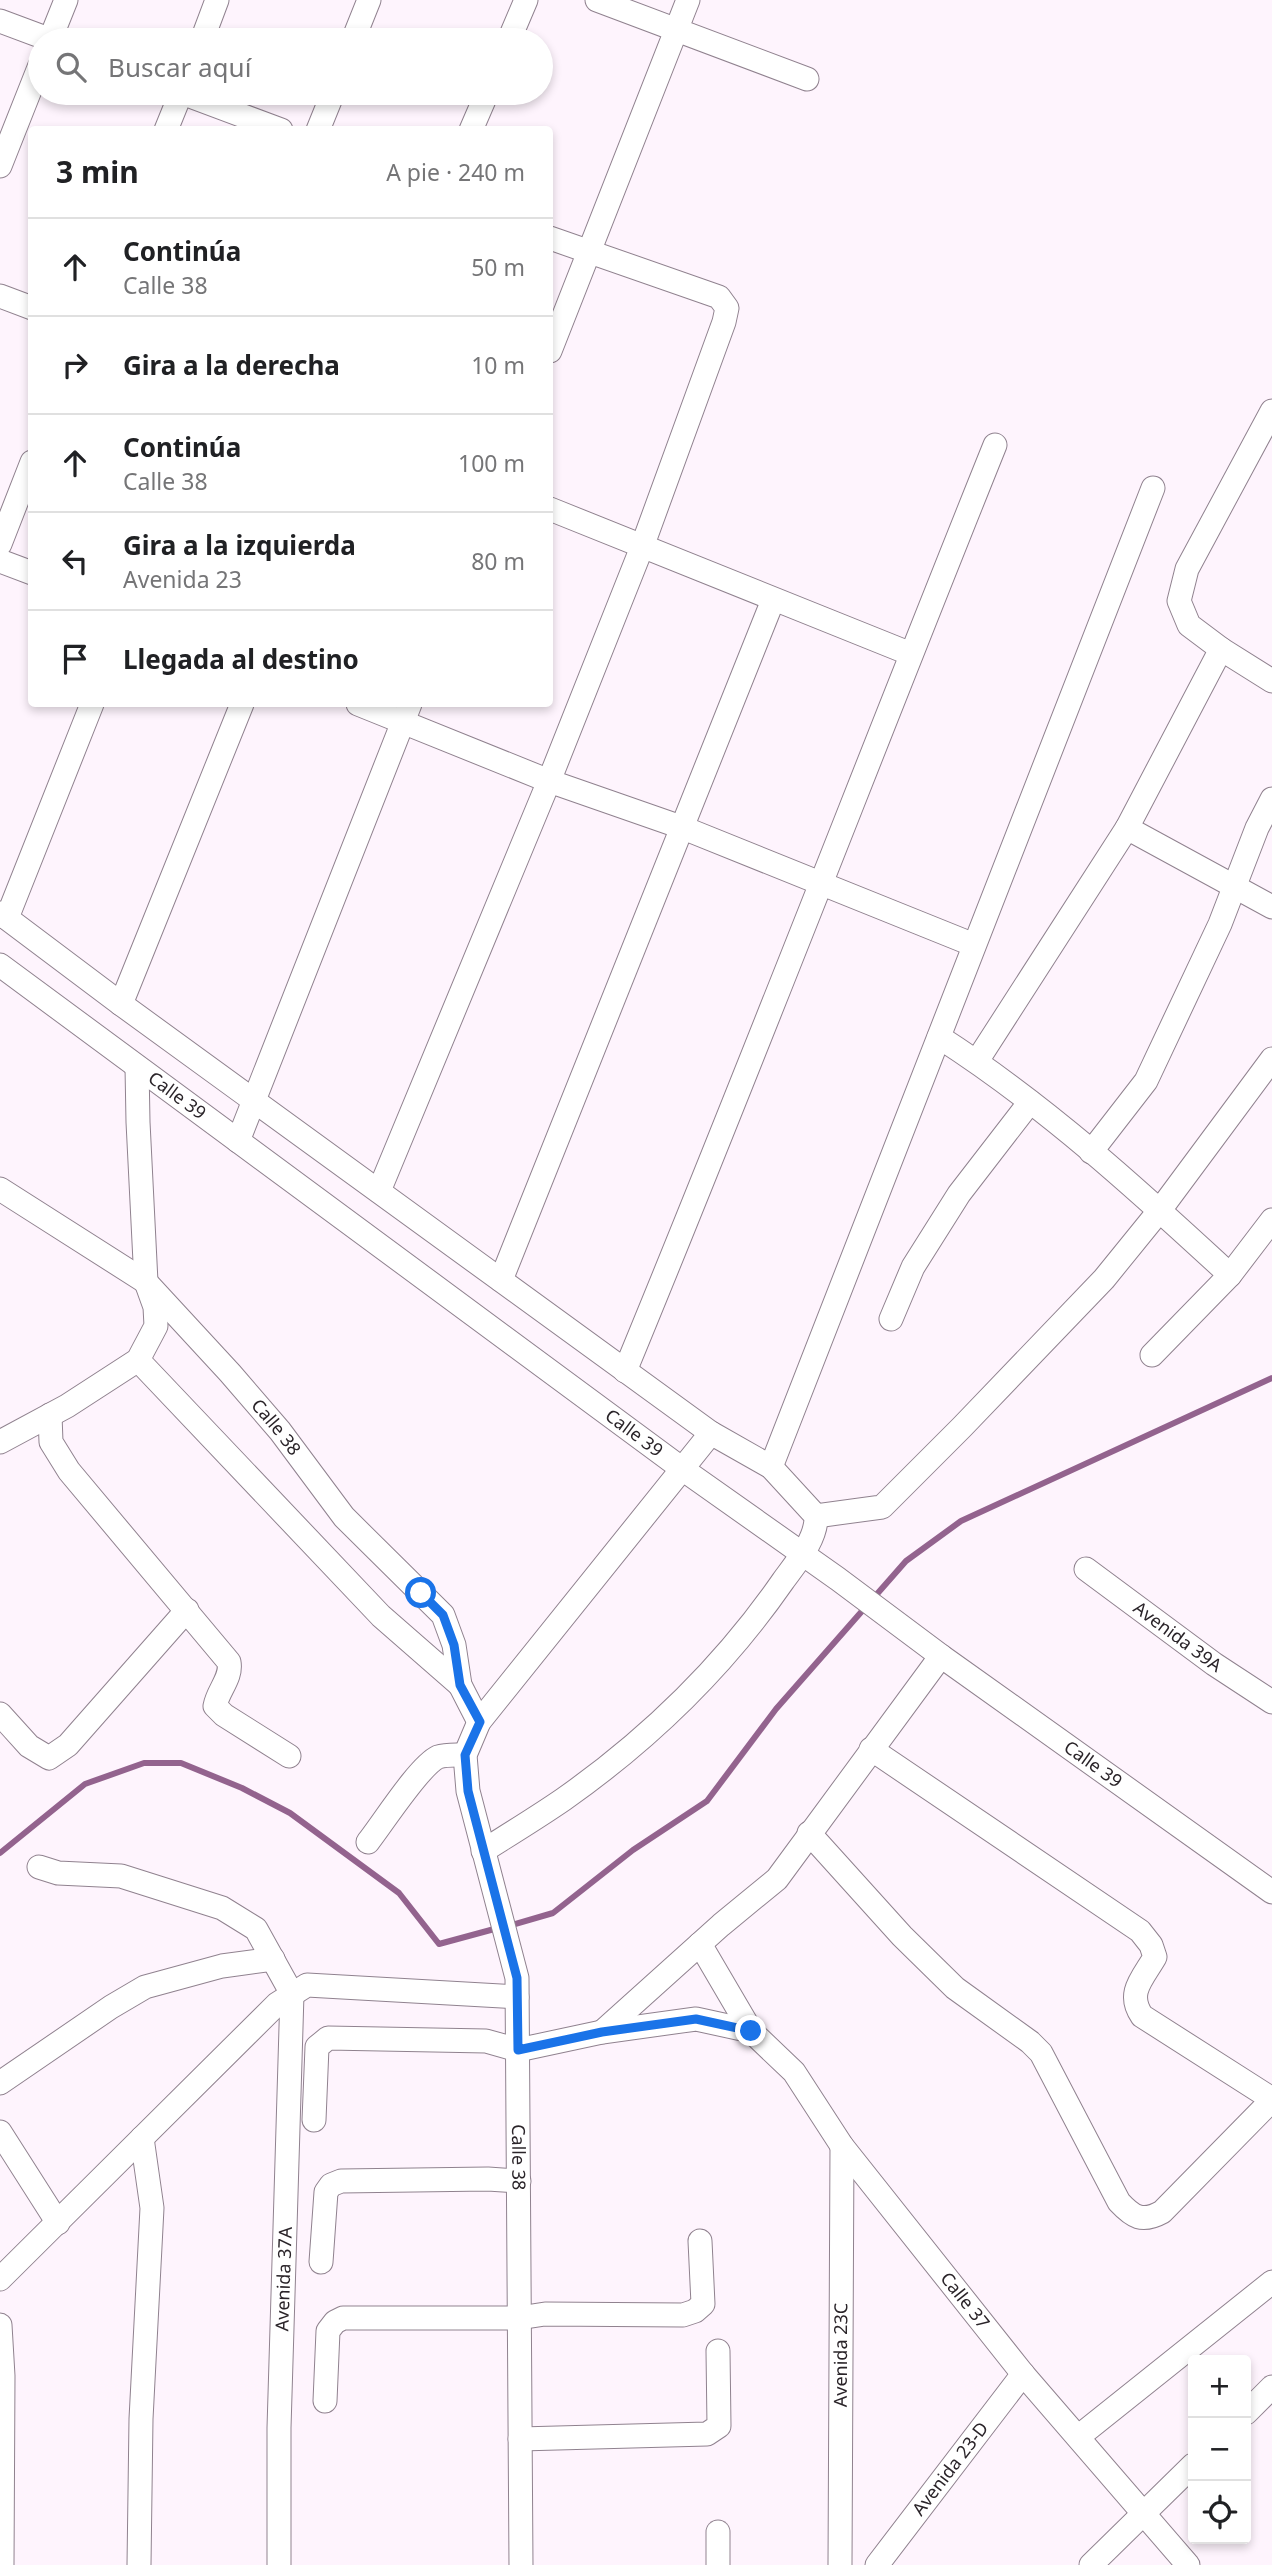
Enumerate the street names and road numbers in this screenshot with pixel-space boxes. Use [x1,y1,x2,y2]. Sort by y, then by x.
street label: Calle 39 [144,1066,211,1124]
street label: Calle 38 [246,1393,307,1460]
street label: Calle 39 [601,1403,668,1462]
street label: Avenida 39A [1129,1595,1227,1677]
street label: Calle 39 [1059,1734,1127,1792]
street label: Calle 38 [507,2124,531,2190]
street label: Avenida 37A [269,2226,297,2332]
street label: Calle 37 [936,2267,996,2333]
street label: Avenida 23C [828,2303,852,2407]
street label: Avenida 23-D [906,2416,993,2520]

